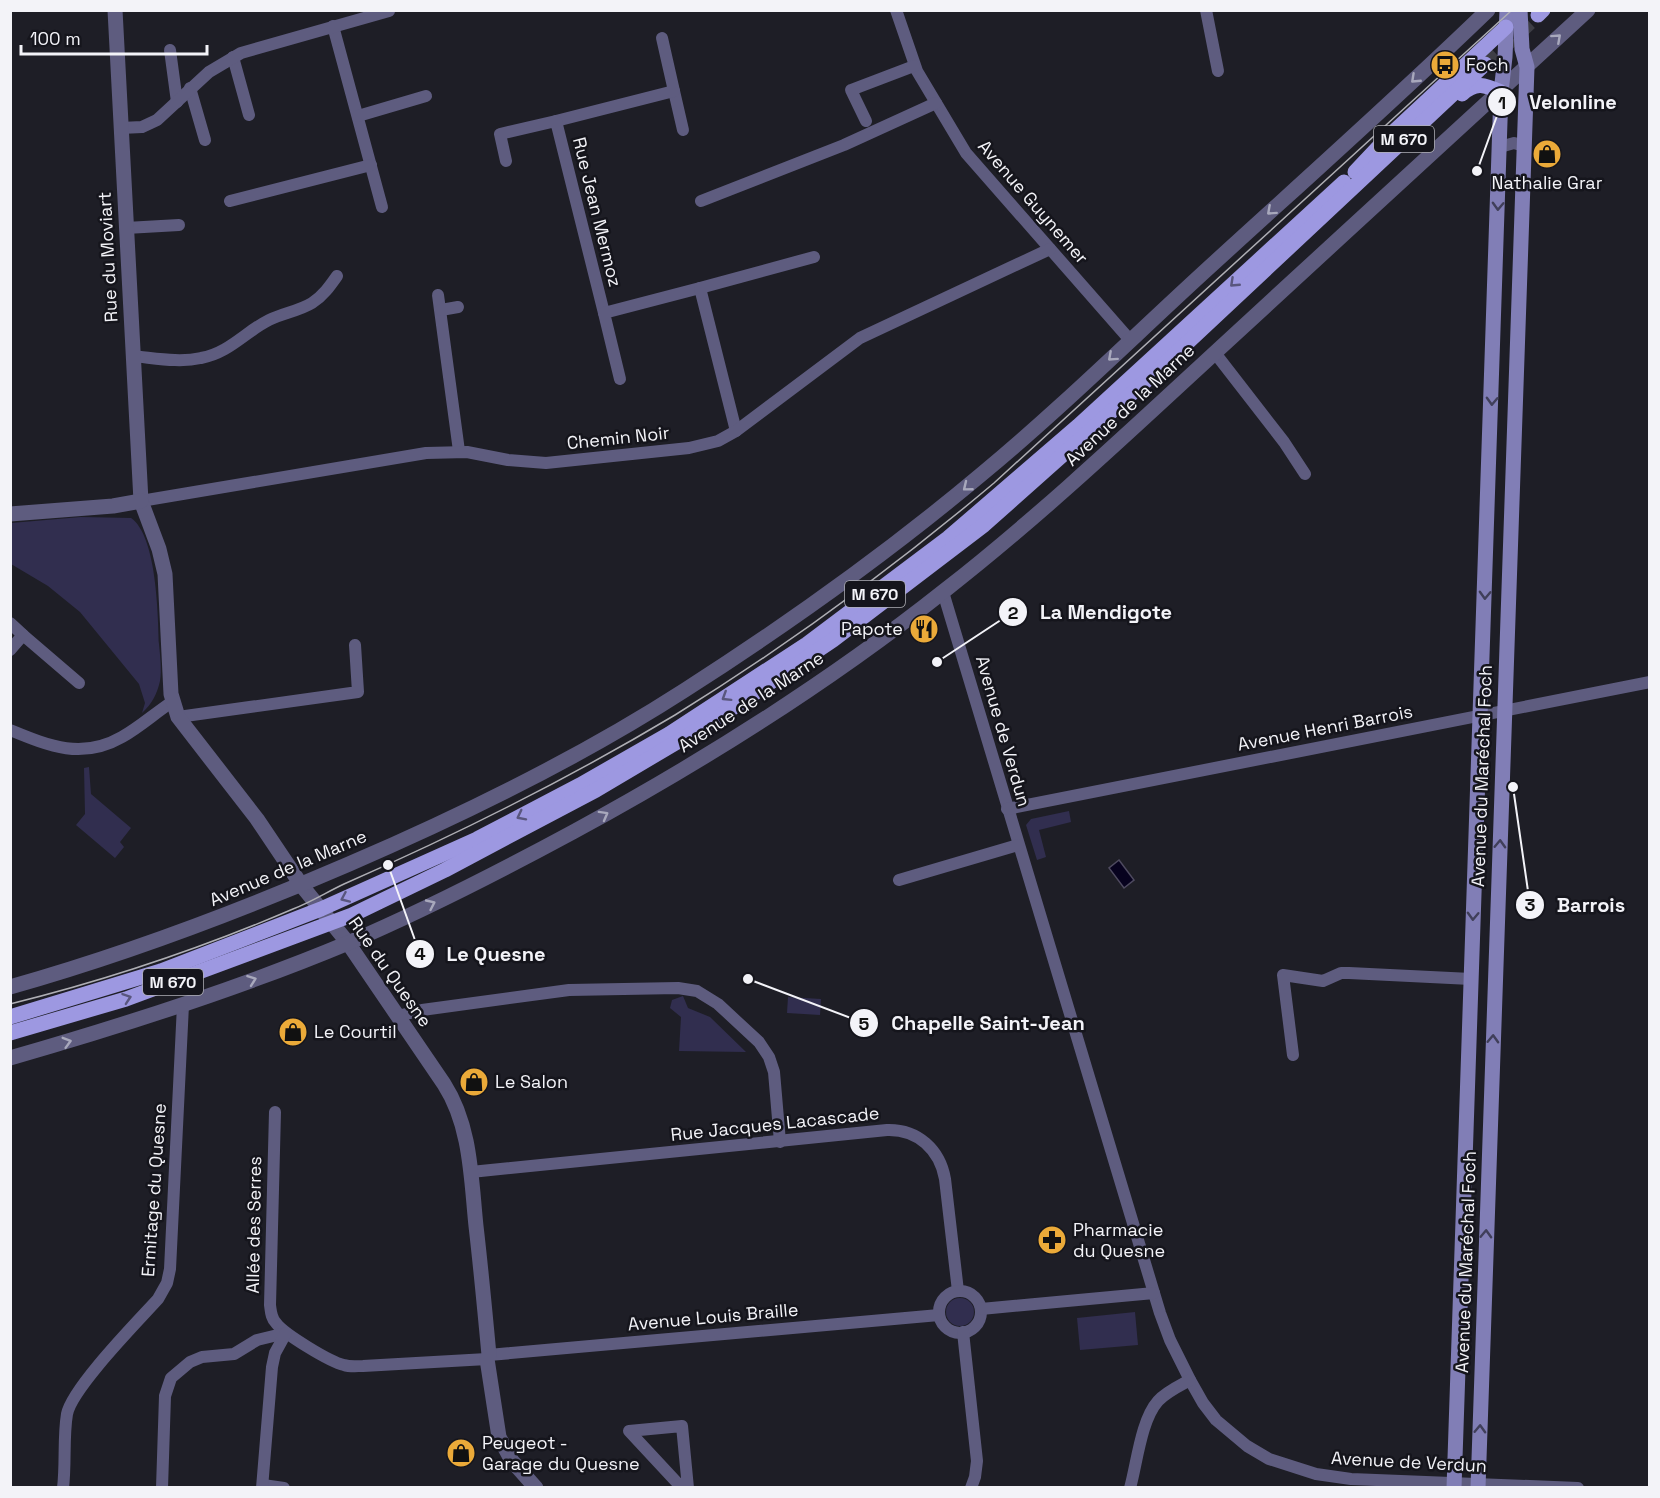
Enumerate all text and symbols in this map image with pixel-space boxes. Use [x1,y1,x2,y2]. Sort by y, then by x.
scale bar [21,18,207,56]
text: 100 m [30,27,81,50]
one-way arrow [1550,35,1561,46]
bus stop icon: Foch [1429,49,1461,81]
place label: Foch [1466,53,1509,76]
one-way arrow [1411,72,1422,83]
callout: Velonline [1487,83,1628,121]
text: Velonline [1529,89,1617,115]
text: 1 [1498,91,1506,114]
road number: M 670 [1374,126,1434,152]
street label: Rue Jean Mermoz [568,135,627,289]
street label: Avenue Guynemer [973,135,1094,269]
shop icon: Nathalie Grar [1531,138,1563,170]
place label: Nathalie Grar [1492,171,1603,194]
street label: Rue du Moviart [93,191,122,323]
one-way arrow [1492,201,1504,210]
one-way arrow [1267,204,1278,215]
one-way arrow [1231,276,1241,287]
street label: Avenue de la Marne [1060,339,1199,471]
one-way arrow [1108,350,1119,361]
one-way arrow [1485,396,1498,405]
street label: Chemin Noir [565,421,671,454]
one-way arrow [962,479,973,490]
road number: M 670 [845,581,905,607]
one-way arrow [1479,591,1491,600]
callout: La Mendigote [998,593,1184,631]
text: La Mendigote [1040,599,1172,625]
text: 2 [1008,601,1019,624]
restaurant icon: Papote [908,613,940,645]
place label: Papote [841,617,903,640]
street label: Avenue de la Marne [674,646,828,757]
street label: Avenue de Verdun [971,653,1036,809]
street label: Avenue du Maréchal Foch [1466,665,1497,887]
one-way arrow [722,690,732,702]
street label: Avenue Henri Barrois [1235,699,1414,756]
one-way arrow [517,809,528,820]
one-way arrow [598,811,609,822]
street label: Avenue de la Marne [206,824,370,911]
one-way arrow [1493,840,1506,849]
callout: Barrois [1515,886,1637,924]
one-way arrow [340,891,351,903]
text: Barrois [1557,892,1625,918]
text: 3 [1525,893,1536,916]
one-way arrow [425,900,436,912]
street label: Rue du Quesne [344,912,437,1031]
one-way arrow [1467,912,1480,921]
callout: Le Quesne [405,935,558,973]
text: Le Quesne [446,941,546,967]
text: 4 [414,942,426,965]
road number: M 670 [143,969,203,995]
one-way arrow [246,975,257,988]
one-way arrow [121,993,132,1006]
callout: Chapelle Saint-Jean [849,1004,1097,1042]
text: Chapelle Saint-Jean [891,1010,1085,1036]
text: 5 [859,1012,870,1035]
shop icon: Le Courtil [277,1016,309,1048]
place label: Le Courtil [314,1020,397,1043]
one-way arrow [1486,1035,1499,1044]
one-way arrow [62,1036,72,1049]
shop icon: Le Salon [458,1066,490,1098]
place label: Le Salon [495,1070,568,1093]
street label: Rue Jacques Lacascade [669,1101,880,1146]
street label: Ermitage du Quesne [136,1102,171,1278]
street label: Avenue du Maréchal Foch [1450,1151,1481,1373]
street label: Allée des Serres [241,1156,266,1294]
place label: Pharmacie du Quesne [1073,1218,1165,1262]
pharmacy icon: Pharmacie du Quesne [1036,1224,1068,1256]
one-way arrow [1480,1230,1493,1239]
street label: Avenue Louis Braille [627,1298,799,1335]
one-way arrow [1474,1425,1486,1434]
place label: Peugeot - Garage du Quesne [482,1431,640,1475]
shop icon: Peugeot - Garage du Quesne [445,1437,477,1469]
street label: Avenue de Verdun [1330,1446,1488,1477]

